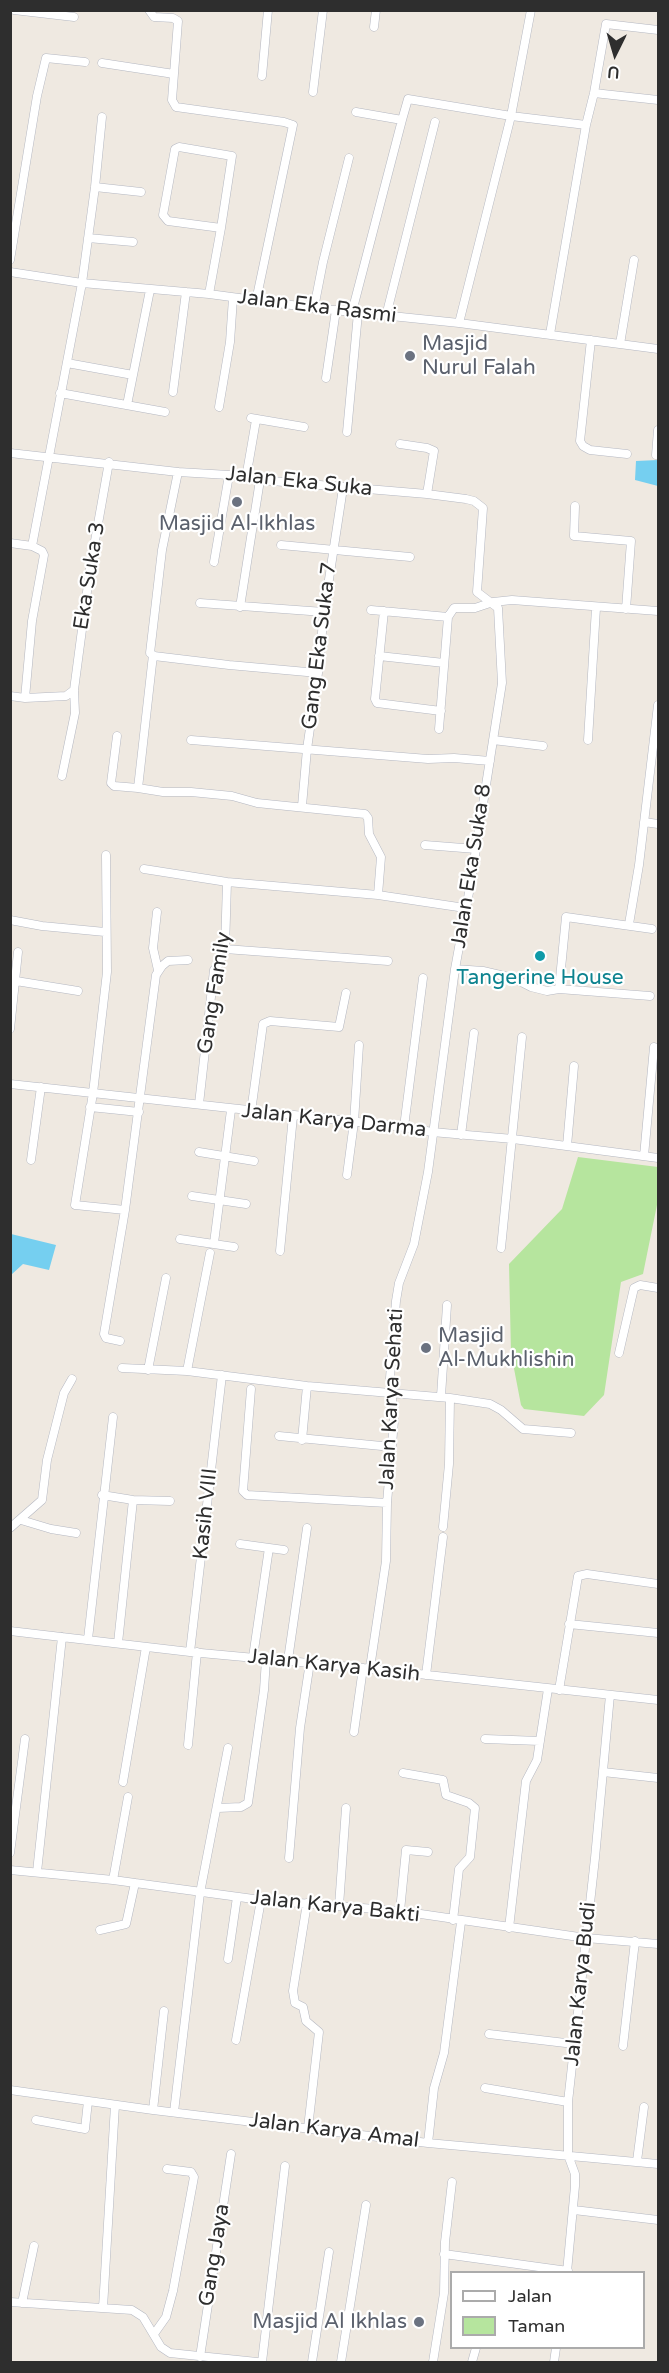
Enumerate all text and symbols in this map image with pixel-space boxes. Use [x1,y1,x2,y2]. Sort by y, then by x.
north arrow [585,24,645,84]
text: U [607,61,620,82]
street label: Jalan Eka Rasmi [236,285,398,329]
place label: Masjid Nurul Falah [422,331,536,381]
marker: Masjid Nurul Falah [403,349,417,363]
street label: Jalan Eka Suka [224,462,374,502]
marker: Masjid Al-Ikhlas [230,495,244,509]
place label: Masjid Al-Ikhlas [159,511,315,537]
street label: Eka Suka 3 [69,520,111,632]
street label: Gang Eka Suka 7 [297,561,343,731]
street label: Jalan Eka Suka 8 [447,782,497,950]
street label: Gang Family [193,930,237,1056]
marker: Tangerine House [533,949,547,963]
place label: Tangerine House [456,965,624,991]
street label: Jalan Karya Darma [240,1099,428,1143]
street label: Jalan Karya Sehati [375,1308,409,1490]
place label: Masjid Al-Mukhlishin [438,1323,574,1373]
marker: Masjid Al-Mukhlishin [419,1341,433,1355]
street label: Kasih VIII [189,1467,223,1561]
street label: Jalan Karya Kasih [247,1644,421,1688]
street label: Jalan Karya Bakti [249,1886,421,1928]
street label: Jalan Karya Budi [560,1901,602,2067]
street label: Jalan Karya Amal [248,2108,420,2154]
street label: Gang Jaya [194,2202,236,2308]
legend [450,2271,645,2349]
text: Jalan [508,2285,552,2307]
place label: Masjid Al Ikhlas [252,2309,407,2335]
marker: Masjid Al Ikhlas [412,2315,426,2329]
text: Taman [508,2315,565,2337]

